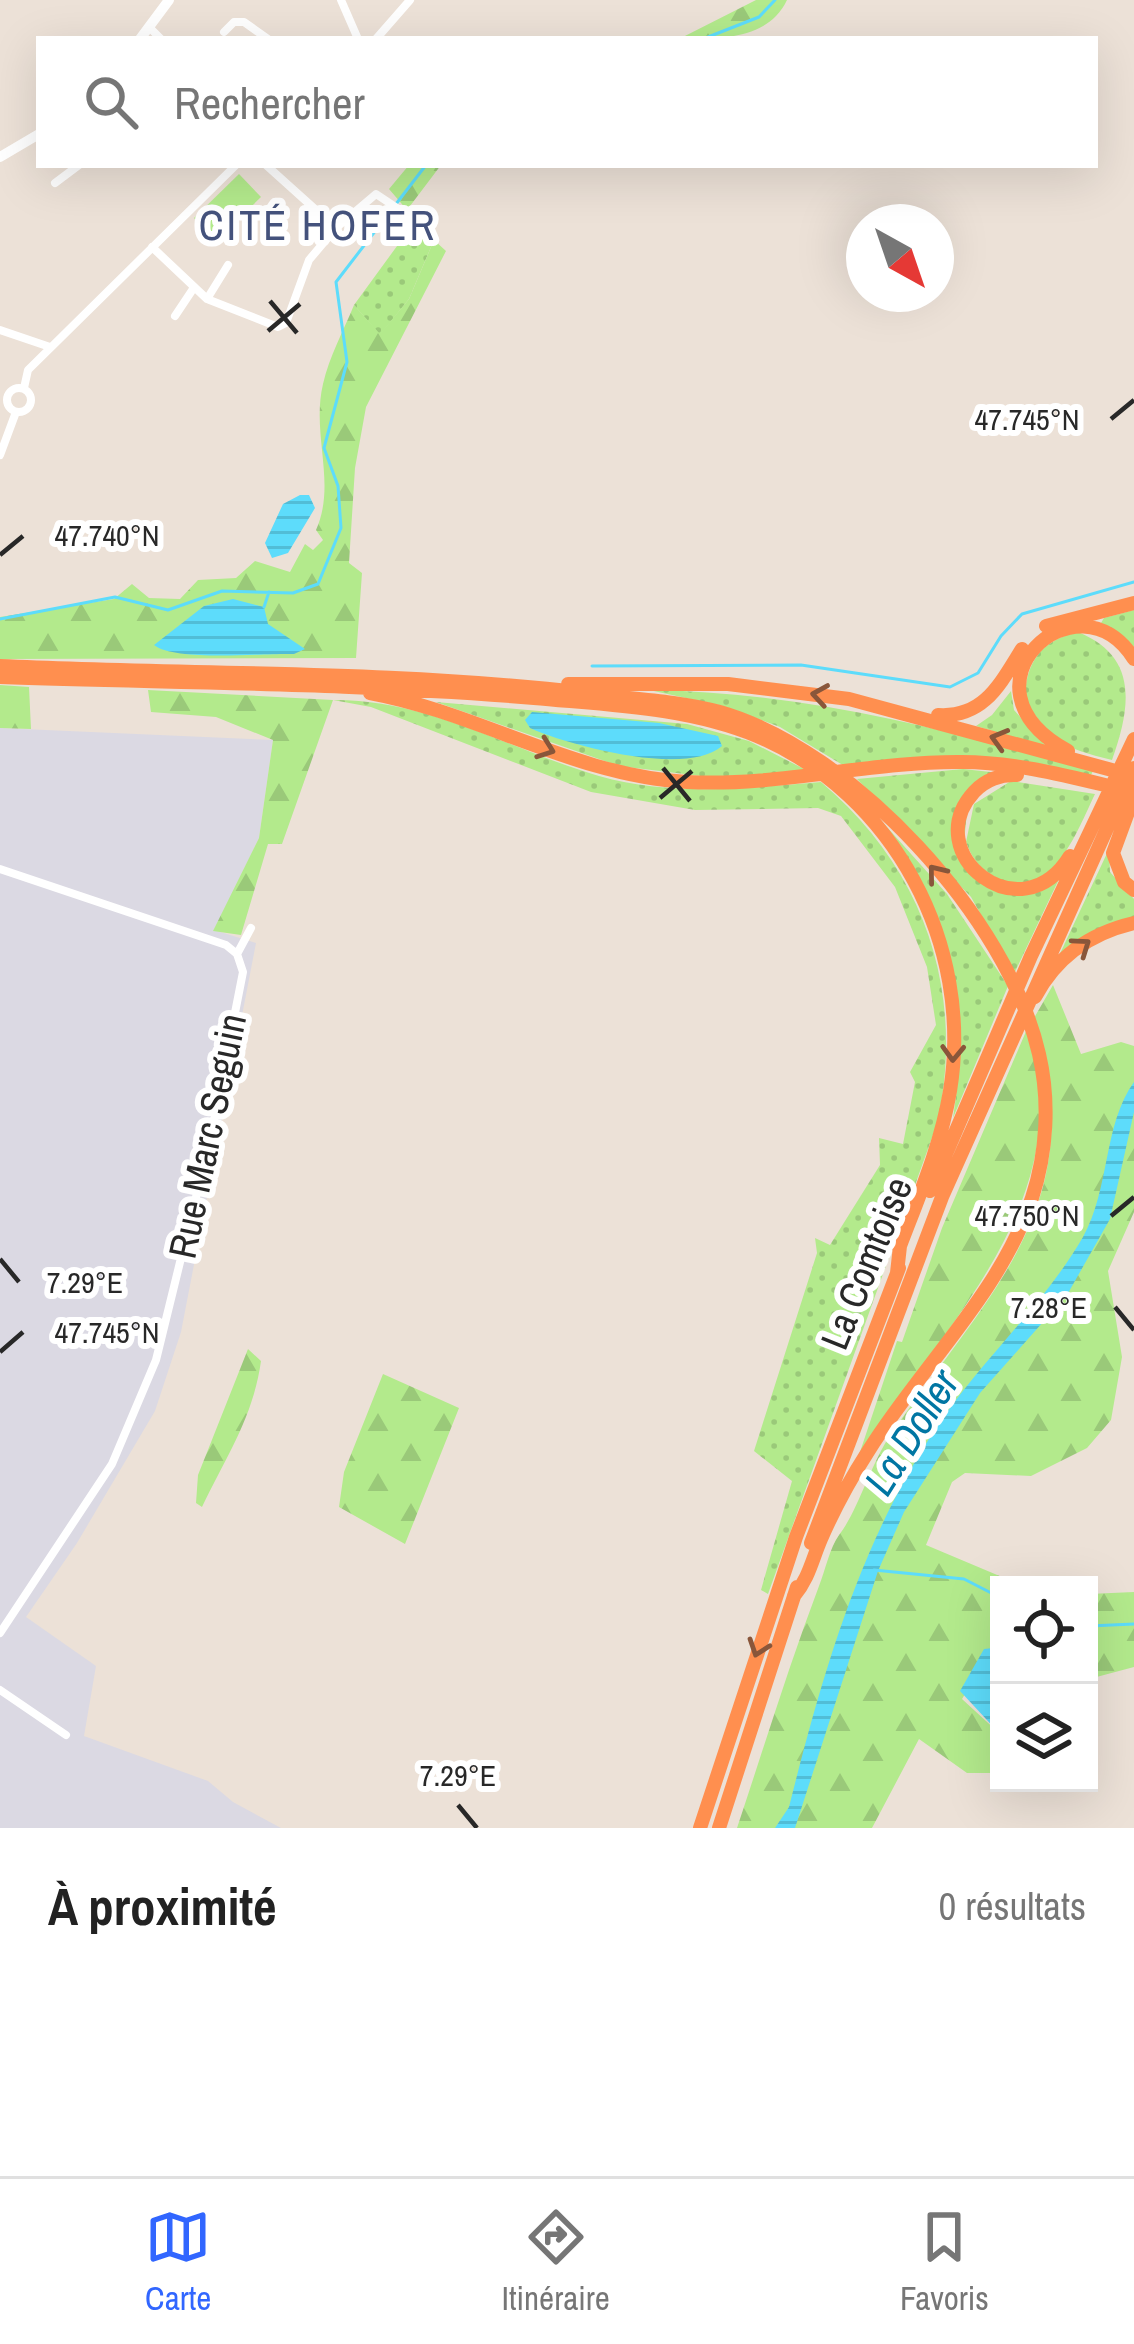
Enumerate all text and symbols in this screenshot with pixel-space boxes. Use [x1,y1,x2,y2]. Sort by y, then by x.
search box [36,36,1098,168]
icon: search [78,69,144,135]
text: Rechercher [174,72,365,133]
district label: CITÉ HOFER [199,197,437,253]
north arrow [846,204,954,312]
text: 47.745°N [975,399,1080,439]
text: 47.740°N [55,515,160,555]
one-way arrow [810,683,830,709]
one-way arrow [989,728,1010,753]
one-way arrow [534,735,555,759]
one-way arrow [929,864,951,886]
one-way arrow [1069,938,1091,960]
street label: Rue Marc Seguin [156,1009,258,1263]
one-way arrow [940,1044,966,1063]
street label: La Comtoise [808,1169,924,1357]
text: 47.750°N [975,1195,1080,1235]
text: 7.29°E [47,1262,123,1302]
text: 7.28°E [1011,1287,1087,1327]
text: 47.745°N [55,1312,160,1352]
water label: La Doller [851,1357,972,1505]
map controls [990,1576,1098,1792]
button: locate [990,1576,1098,1684]
one-way arrow [748,1636,772,1657]
button: layers [990,1684,1098,1792]
text: 7.29°E [420,1755,496,1795]
text: À proximité [48,1872,277,1941]
text: 0 résultats [938,1880,1086,1932]
tab: Carte [145,2204,211,2320]
tab: Itinéraire [501,2204,610,2320]
tab: Favoris [900,2204,989,2320]

